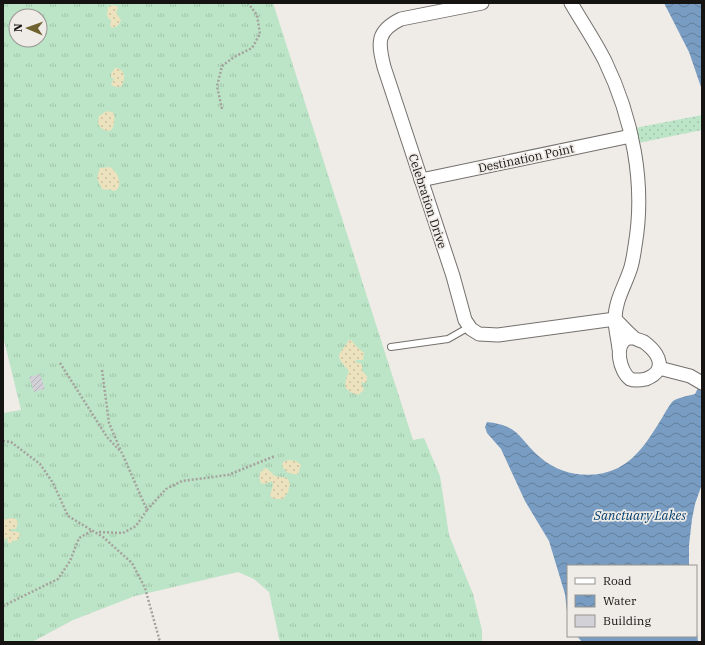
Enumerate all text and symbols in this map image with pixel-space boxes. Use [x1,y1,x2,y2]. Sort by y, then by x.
north arrow [8,8,48,48]
text: N [11,23,25,32]
street label: Destination Point [477,141,575,175]
street label: Celebration Drive [406,152,450,250]
water label: Sanctuary Lakes [593,507,686,524]
legend [567,565,697,637]
text: Road [603,573,632,588]
text: Water [603,593,637,608]
text: Building [603,613,651,628]

